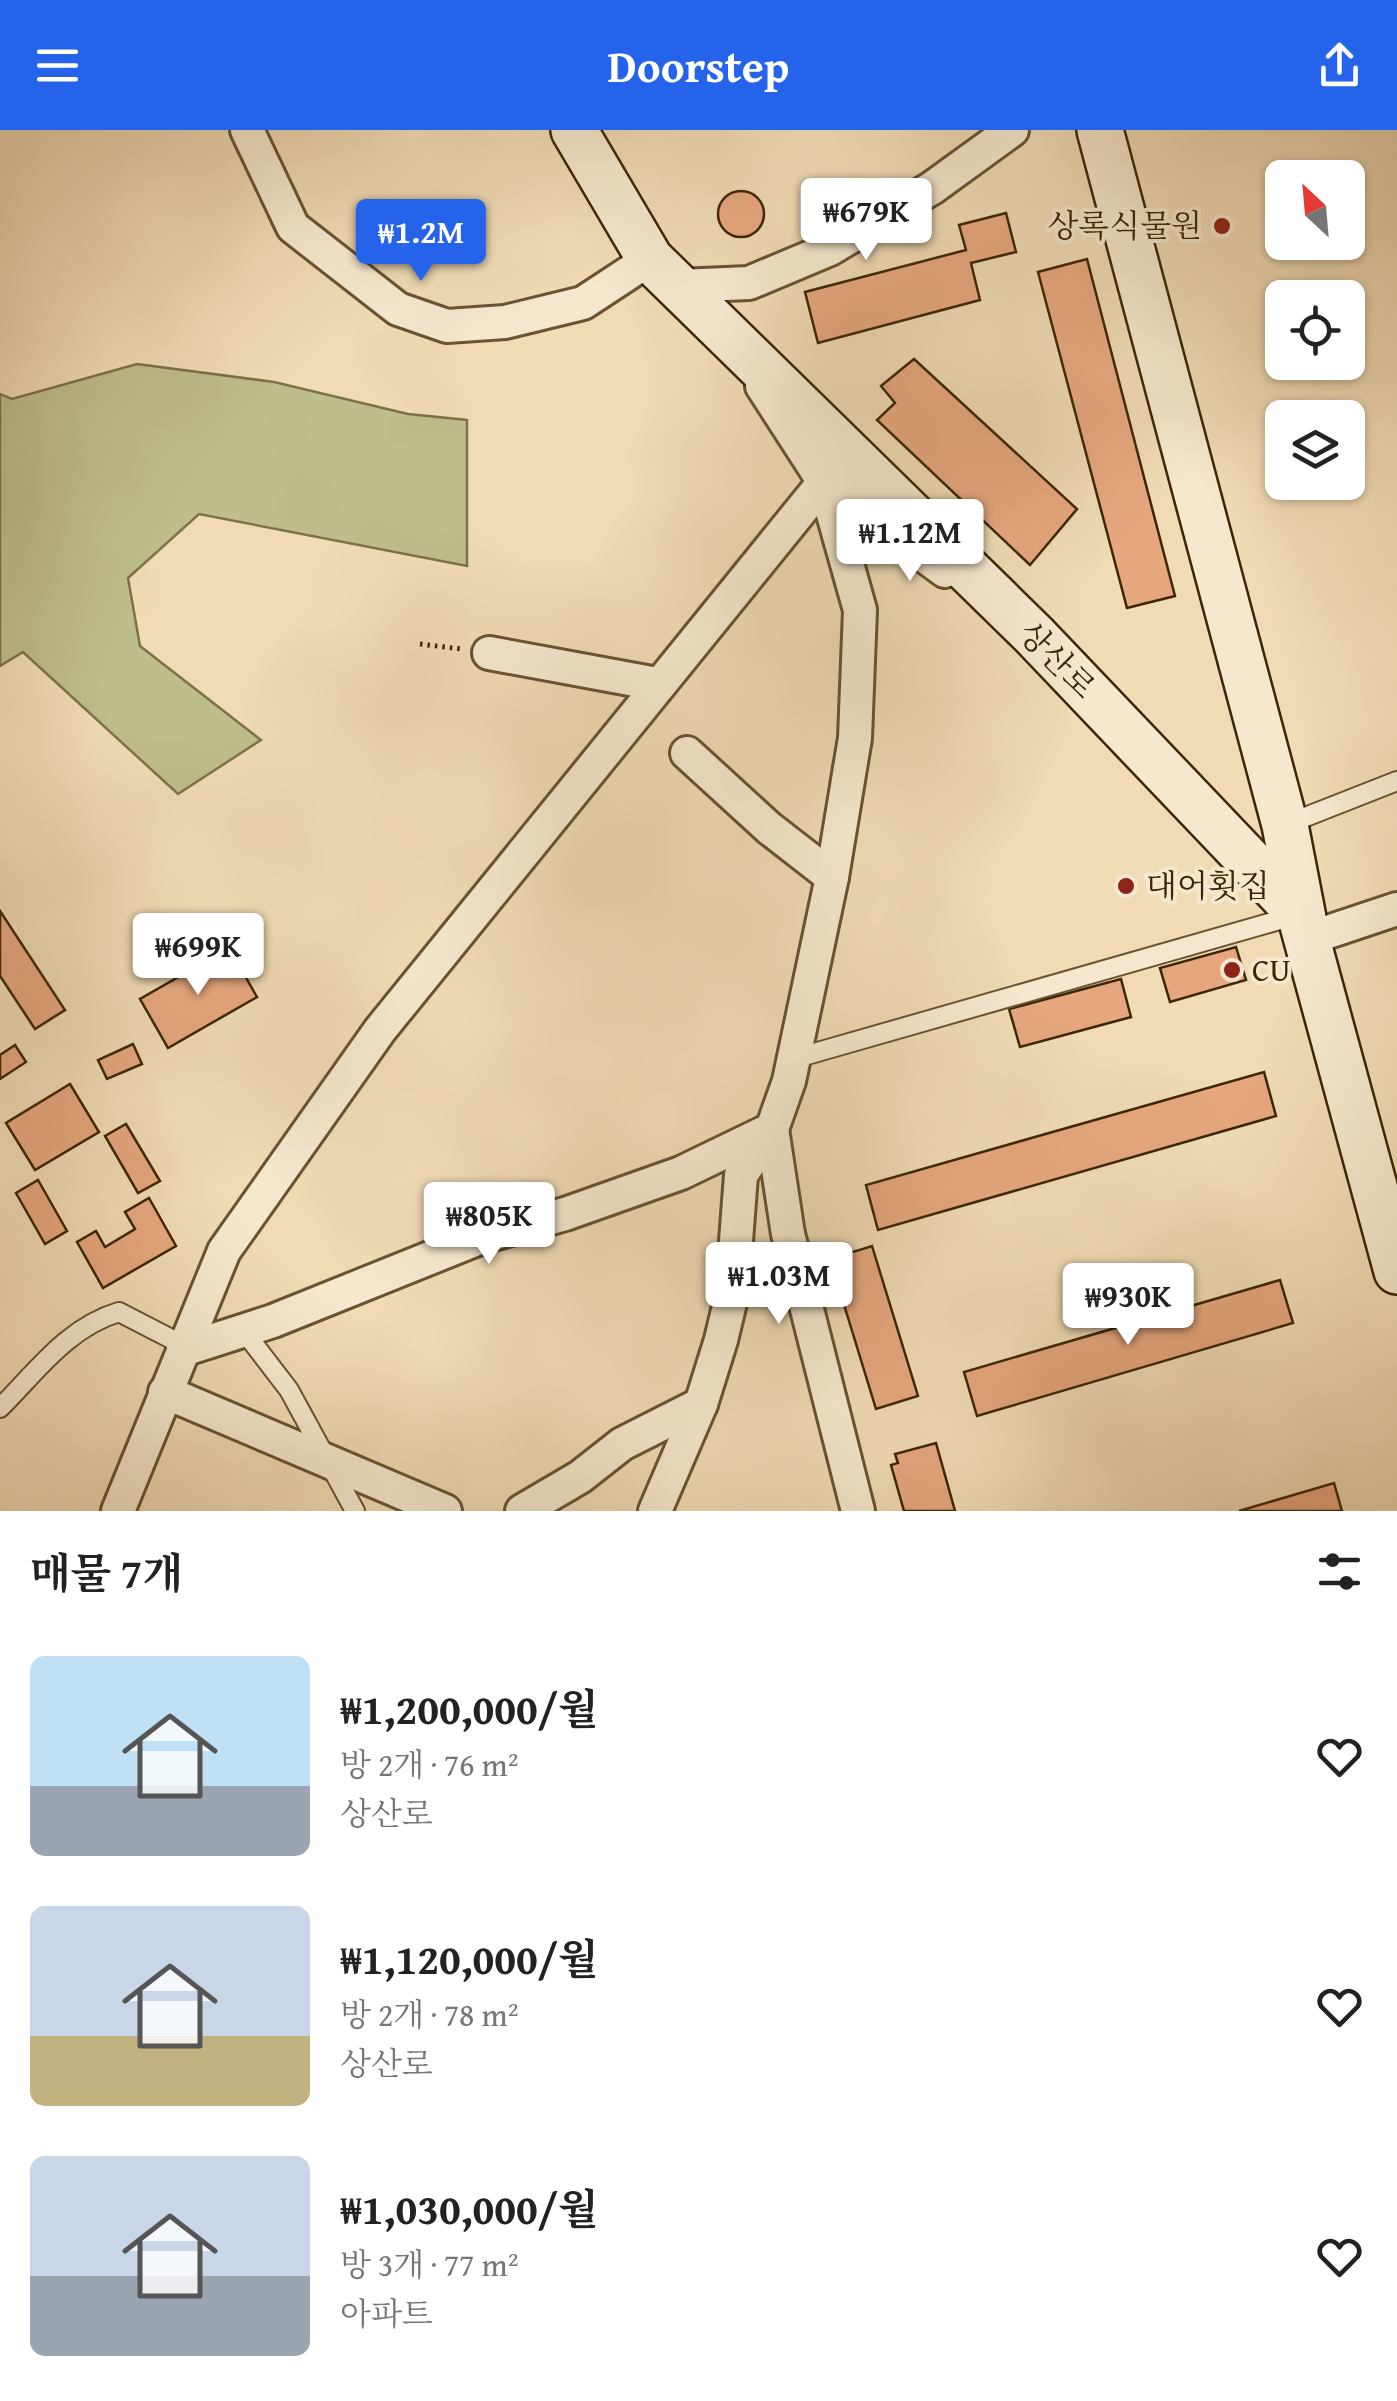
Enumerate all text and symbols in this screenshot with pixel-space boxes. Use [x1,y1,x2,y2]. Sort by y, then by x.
text: Doorstep [608,33,789,98]
icon: menu [30,38,85,93]
icon: share [1312,38,1367,93]
north arrow [1265,160,1365,260]
map controls [1265,160,1365,500]
pin: ₩679K [796,178,936,263]
text: ₩679K [823,187,909,234]
pin: ₩1.2M [351,199,491,284]
place label: 상록식물원 [1047,202,1202,249]
text: ₩1.2M [378,208,464,255]
marker: 상록식물원 [1211,215,1233,237]
button: locate [1265,280,1365,380]
button: layers [1265,400,1365,500]
pin: ₩1.12M [829,499,991,584]
text: ₩1.12M [859,508,961,555]
street label: 상산로 [1008,610,1107,709]
place label: 대어횟집 [1146,862,1270,909]
marker: 대어횟집 [1115,875,1137,897]
pin: ₩699K [128,913,268,998]
text: ₩699K [155,922,241,969]
place label: CU [1252,946,1290,993]
marker: CU [1221,959,1243,981]
pin: ₩805K [419,1182,559,1267]
text: ₩805K [446,1191,532,1238]
pin: ₩1.03M [698,1242,860,1327]
text: ₩1.03M [728,1251,830,1298]
pin: ₩930K [1058,1263,1198,1348]
text: ₩930K [1085,1272,1171,1319]
text: 매물 7개 [30,1542,183,1603]
icon: filters [1312,1544,1367,1599]
text: ₩1,200,000/월 [340,1678,599,1739]
icon: home [110,1696,230,1816]
icon: heart [1312,1729,1367,1784]
text: 방 2개 · 76 m² [340,1741,518,1788]
text: 상산로 [340,1790,433,1837]
text: ₩1,120,000/월 [340,1928,599,1989]
icon: home [110,1946,230,2066]
icon: heart [1312,1979,1367,2034]
text: 방 2개 · 78 m² [340,1991,518,2038]
text: 상산로 [340,2040,433,2087]
text: ₩1,030,000/월 [340,2178,599,2239]
icon: home [110,2196,230,2316]
icon: heart [1312,2229,1367,2284]
text: 방 3개 · 77 m² [340,2241,518,2288]
text: 아파트 [340,2290,433,2337]

